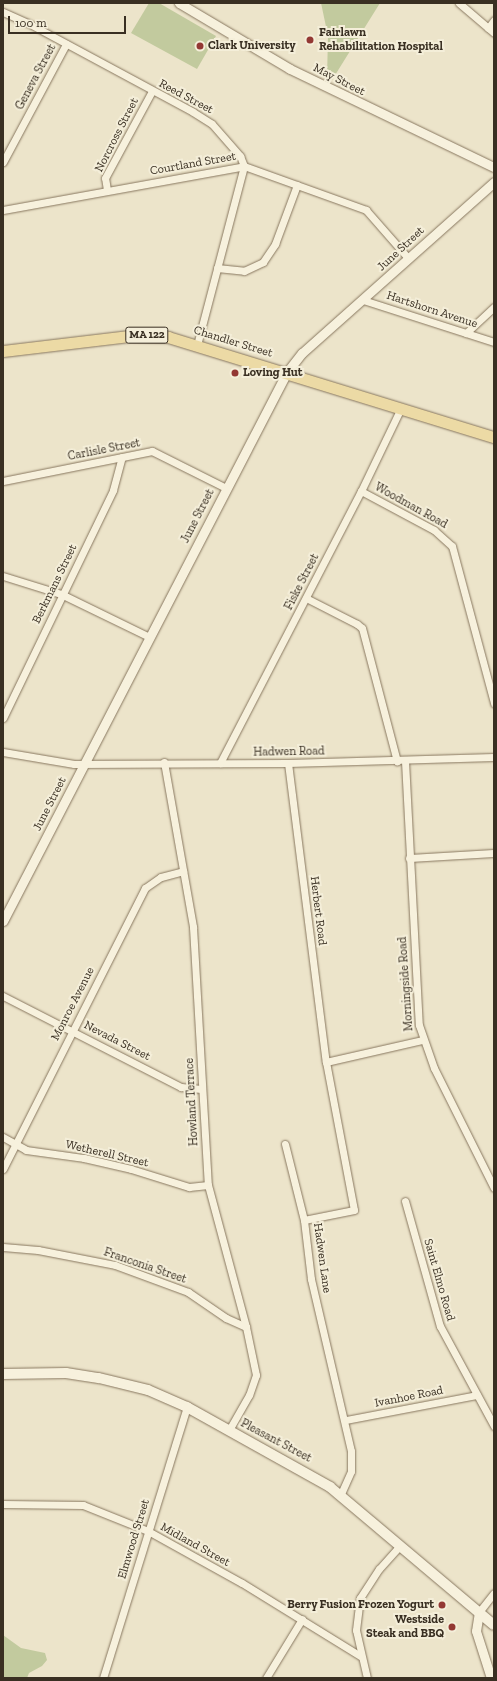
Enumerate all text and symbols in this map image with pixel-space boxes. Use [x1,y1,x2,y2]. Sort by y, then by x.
scale bar [10,8,128,34]
text: 100 m [15,16,47,30]
place label: Fairlawn Rehabilitation Hospital [319,26,443,54]
marker: Fairlawn Rehabilitation Hospital [304,34,316,46]
place label: Clark University [208,39,296,53]
marker: Clark University [195,41,205,51]
street label: Geneva Street [13,42,59,112]
street label: May Street [311,61,367,99]
street label: Reed Street [156,77,216,117]
street label: Norcross Street [92,95,142,175]
street label: Courtland Street [149,149,237,179]
street label: June Street [375,224,427,274]
street label: Hartshorn Avenue [385,288,479,332]
street label: Chandler Street [192,323,274,361]
road number: MA 122 [125,326,169,344]
place label: Loving Hut [243,366,303,380]
marker: Loving Hut [230,368,240,378]
street label: Carlisle Street [67,436,141,464]
street label: Woodman Road [372,480,450,532]
street label: June Street [178,487,218,545]
street label: Berkmans Street [30,542,80,626]
street label: Fiske Street [282,551,322,613]
street label: Hadwen Road [253,744,325,760]
street label: June Street [30,775,70,833]
street label: Herbert Road [307,876,329,946]
street label: Morningside Road [396,936,416,1032]
street label: Monroe Avenue [48,965,98,1043]
street label: Nevada Street [81,1018,153,1064]
street label: Howland Terrace [182,1057,202,1147]
street label: Wetherell Street [64,1137,150,1171]
street label: Hadwen Lane [310,1222,334,1294]
street label: Saint Elmo Road [420,1237,458,1323]
street label: Franconia Street [102,1245,188,1287]
street label: Ivanhoe Road [374,1383,444,1411]
street label: Pleasant Street [238,1416,314,1466]
street label: Elmwood Street [115,1497,153,1581]
street label: Midland Street [158,1520,232,1570]
place label: Berry Fusion Frozen Yogurt [287,1598,434,1612]
marker: Berry Fusion Frozen Yogurt [437,1600,447,1610]
place label: Westside Steak and BBQ [366,1613,444,1641]
marker: Westside Steak and BBQ [447,1622,457,1632]

